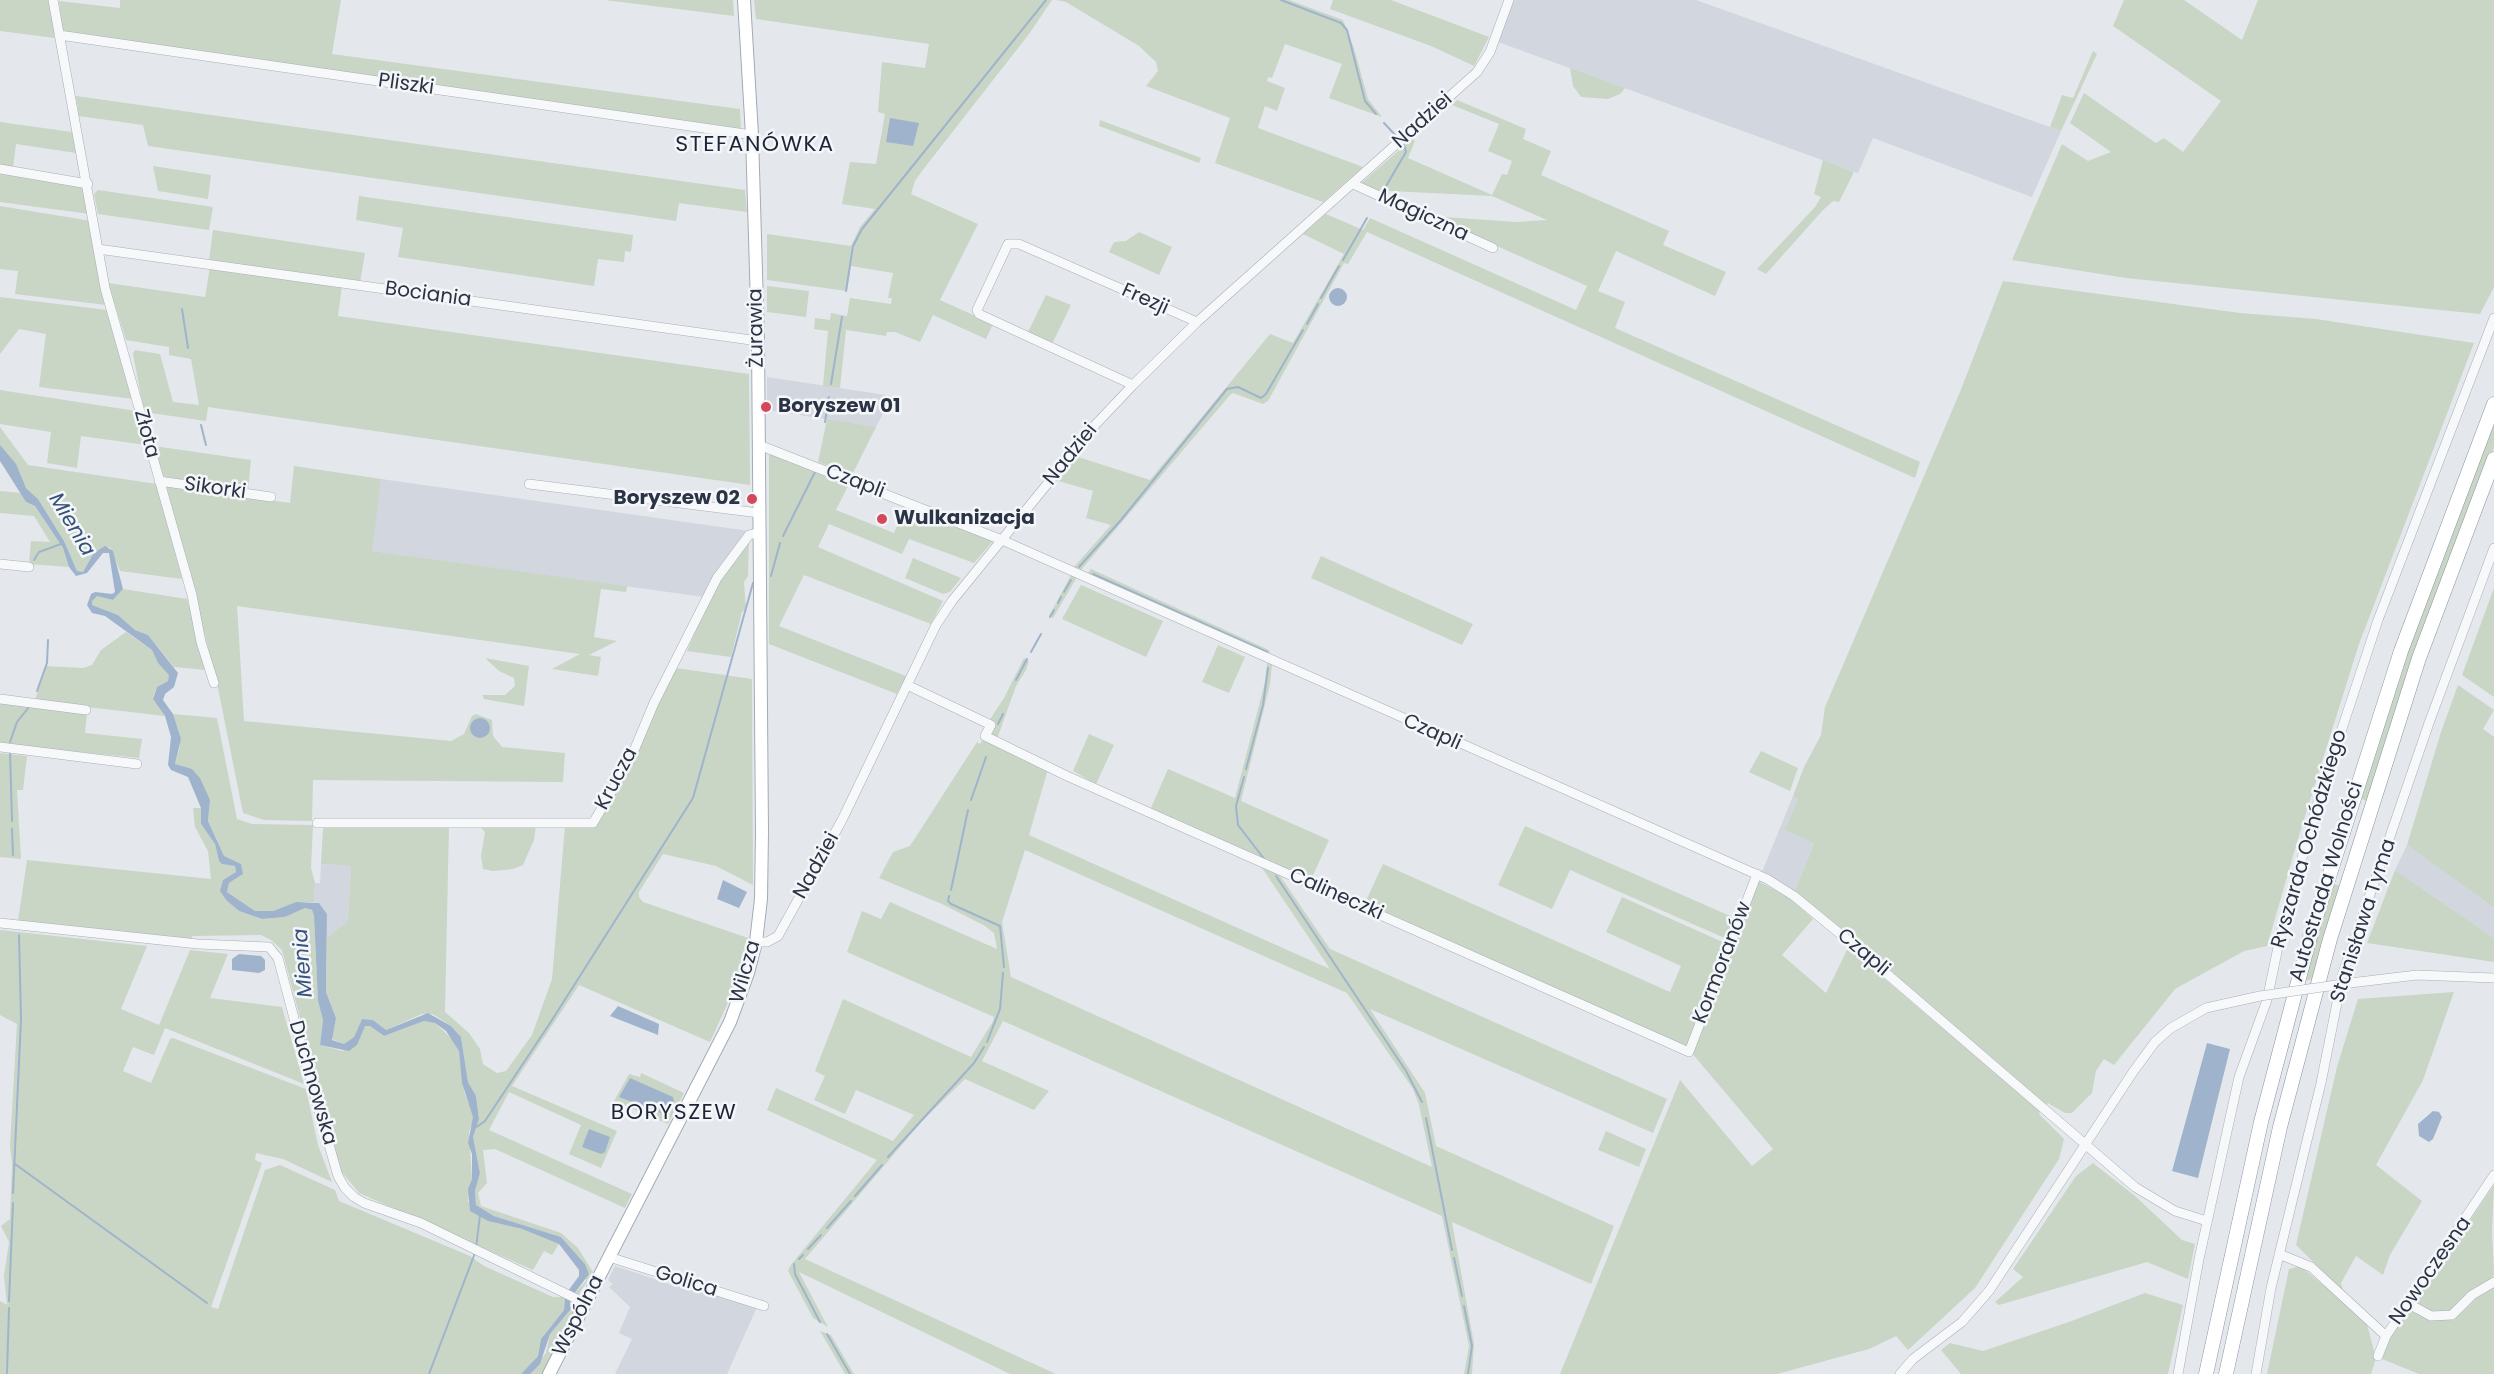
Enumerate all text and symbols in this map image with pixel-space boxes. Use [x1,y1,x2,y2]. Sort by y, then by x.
street label: Pliszki [377,69,435,101]
street label: Nadziei [1388,88,1458,154]
district label: STEFANÓWKA [675,132,835,158]
street label: Magiczna [1374,185,1472,247]
street label: Bociania [383,277,473,313]
street label: Frezji [1118,279,1172,321]
street label: Żurawia [744,288,770,368]
place label: Boryszew 01 [778,395,901,419]
marker: Boryszew 01 [759,400,773,414]
street label: Złota [128,407,164,461]
street label: Nadziei [1039,419,1103,491]
street label: Czapli [822,460,888,504]
street label: Sikorki [182,473,248,505]
place label: Boryszew 02 [613,487,740,511]
water label: Mienia [42,489,100,561]
marker: Boryszew 02 [745,492,759,506]
place label: Wulkanizacja [894,507,1035,531]
marker: Wulkanizacja [875,512,889,526]
street label: Czapli [1399,710,1465,756]
street label: Ryszarda Ochódzkiego [2267,727,2353,951]
street label: Krucza [591,744,643,814]
street label: Autostrada Wolności [2285,779,2369,985]
street label: Nadziei [789,829,845,903]
street label: Stanisława Tyma [2326,836,2402,1006]
street label: Calineczki [1285,864,1387,926]
street label: Kormoranów [1689,899,1757,1027]
street label: Czapli [1832,924,1894,982]
water label: Mienia [289,928,319,998]
street label: Wilcza [726,938,766,1006]
street label: Duchnowska [283,1018,341,1148]
district label: BORYSZEW [611,1100,737,1126]
street label: Nowoczesna [2385,1212,2477,1330]
street label: Golica [652,1261,720,1303]
street label: Wspólna [548,1272,610,1360]

